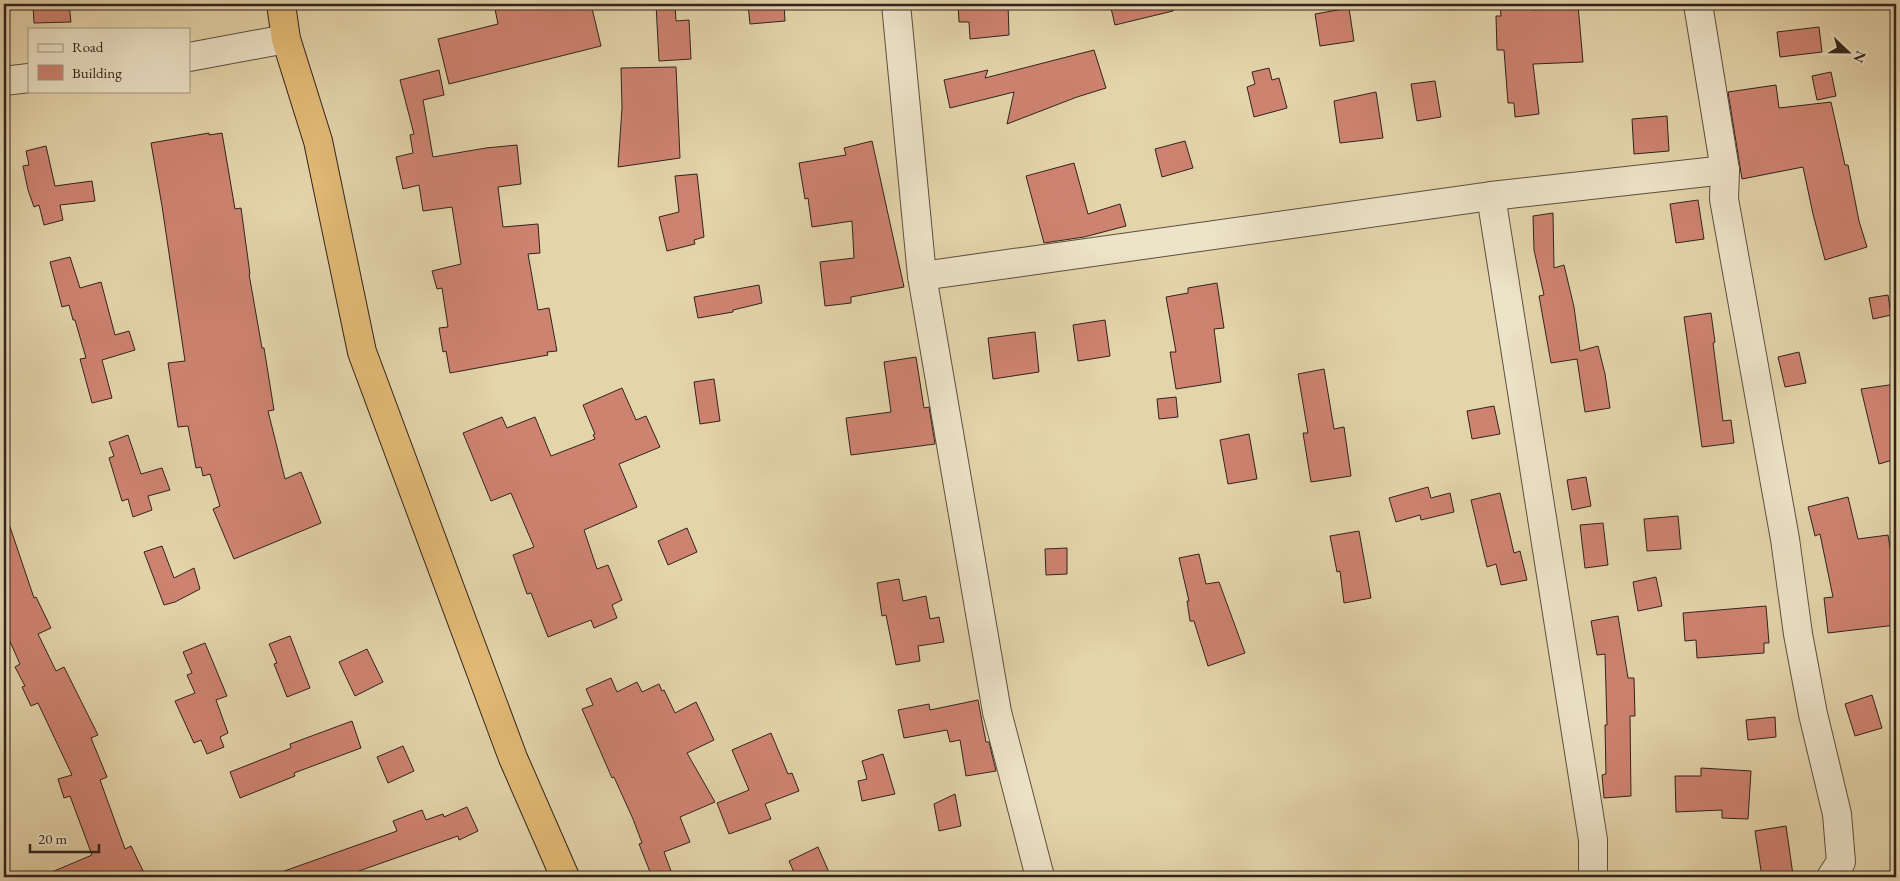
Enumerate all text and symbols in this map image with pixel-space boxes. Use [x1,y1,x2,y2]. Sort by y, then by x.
legend [28,28,190,92]
north arrow [1822,28,1872,78]
text: Road [72,37,104,56]
text: N [1849,48,1871,66]
text: Building [72,63,122,82]
scale bar [30,821,99,853]
text: 20 m [38,829,67,848]

